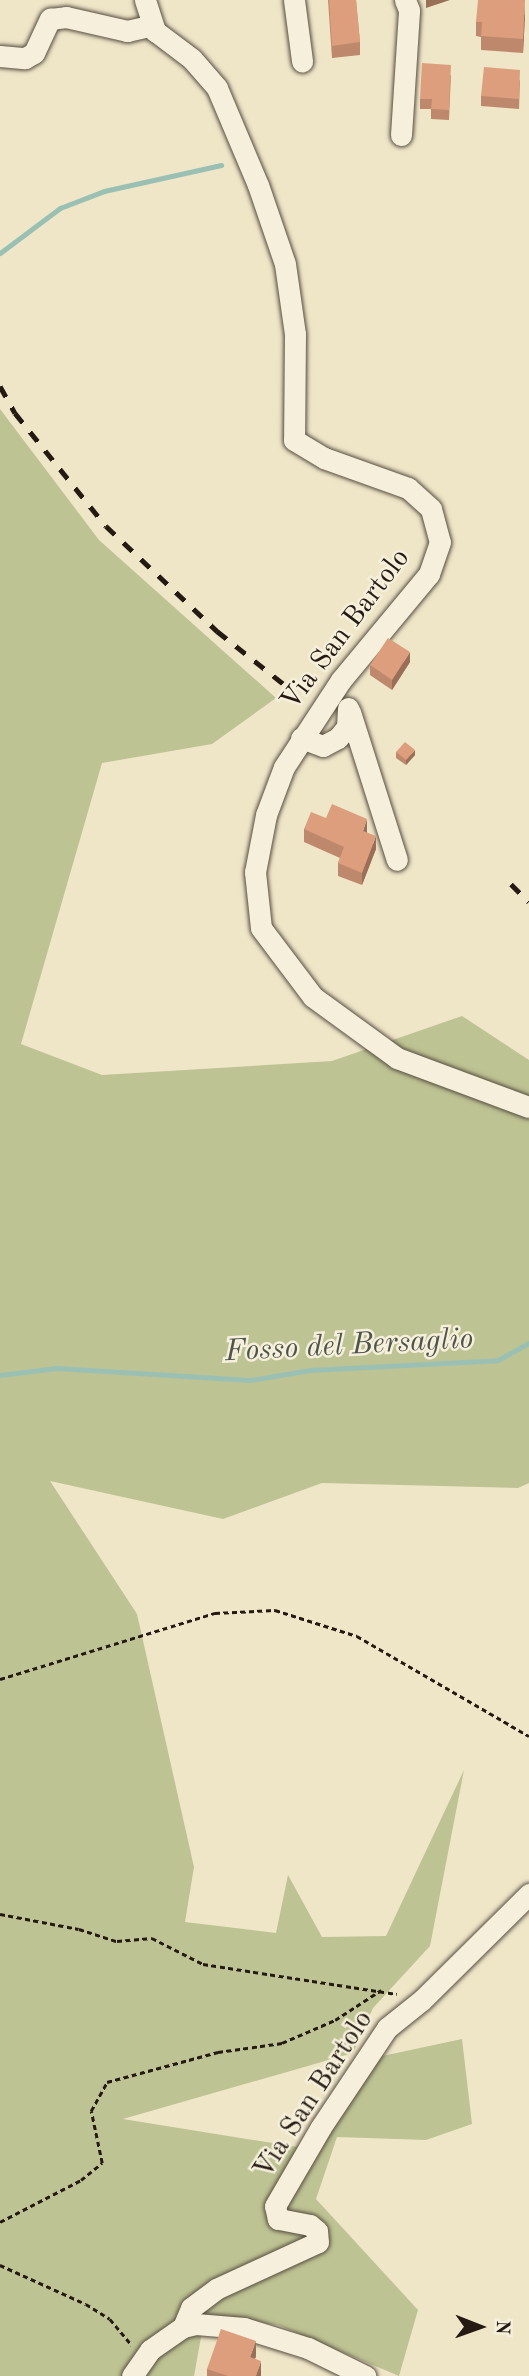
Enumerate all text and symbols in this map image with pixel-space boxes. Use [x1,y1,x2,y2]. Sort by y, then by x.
street label: Via San Bartolo [274,543,418,717]
water label: Fosso del Bersaglio [224,1322,474,1370]
street label: Via San Bartolo [247,2005,381,2185]
north arrow [445,2292,515,2362]
text: N [492,2320,511,2335]

